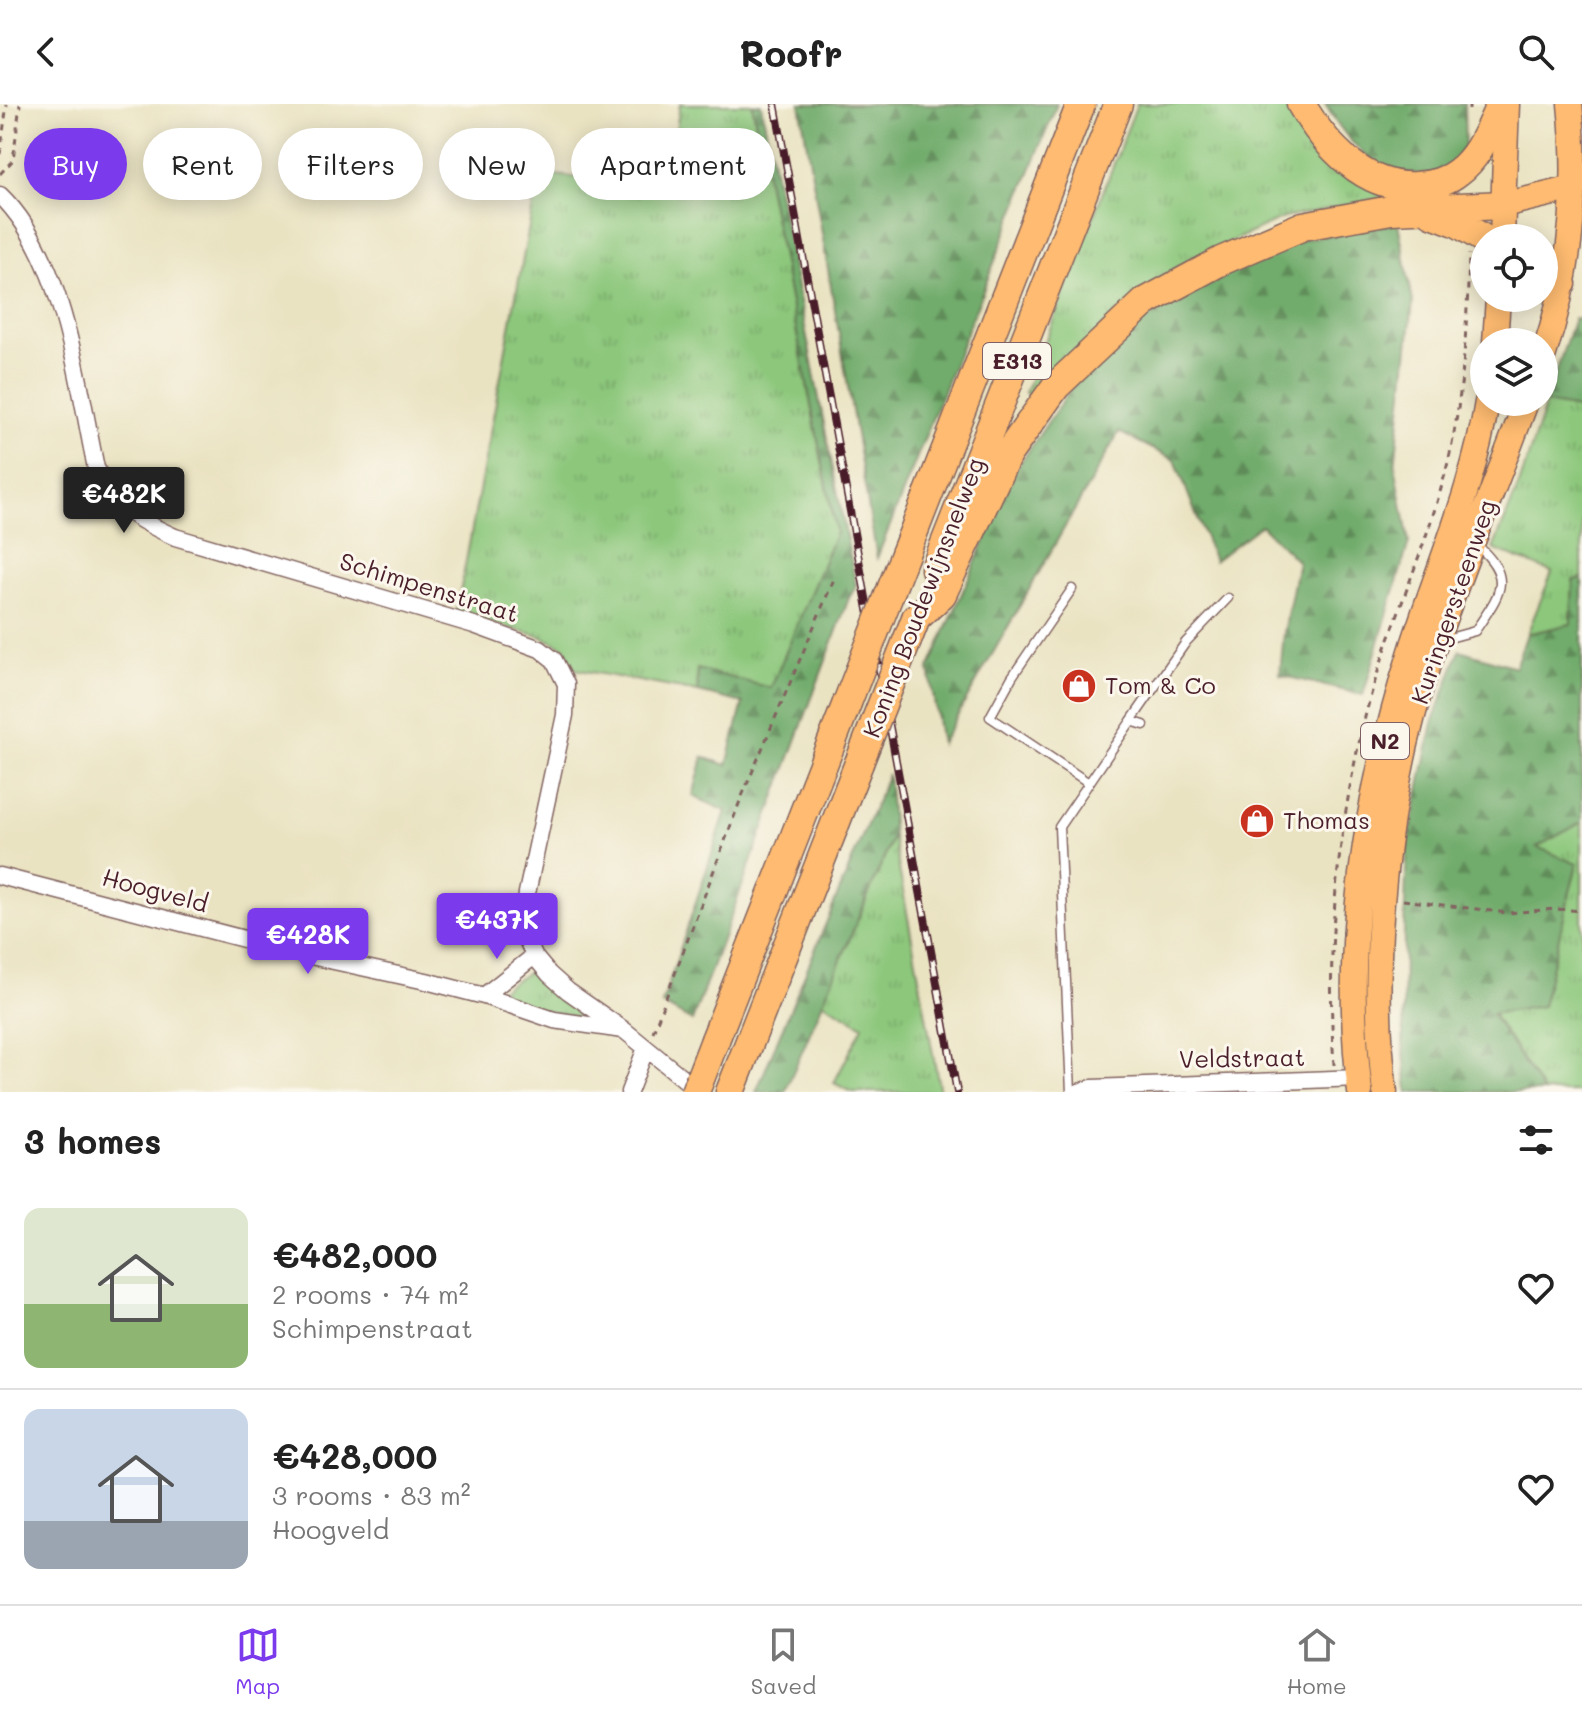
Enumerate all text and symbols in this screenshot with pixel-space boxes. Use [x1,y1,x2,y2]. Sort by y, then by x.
text: Roofr [740,29,842,76]
icon: back [24,30,68,74]
icon: search [1514,30,1558,74]
chip: Buy [24,128,127,200]
chip: Rent [143,128,262,200]
chip: Filters [278,128,423,200]
chip: New [439,128,555,200]
chip: Apartment [571,128,775,200]
map controls [1470,224,1558,416]
button: locate [1470,224,1558,312]
button: layers [1470,328,1558,416]
road number: E313 [983,343,1051,379]
street label: Koning Boudewijnsnelweg [855,453,990,742]
pin: €482K [68,467,180,535]
text: €482K [81,476,167,510]
street label: Kuringersteenweg [1403,495,1502,708]
street label: Schimpenstraat [336,545,523,628]
shop icon: Tom & Co [1060,667,1098,705]
place label: Tom & Co [1105,669,1216,700]
road number: N2 [1361,723,1409,759]
shop icon: Thomas [1238,802,1276,840]
place label: Thomas [1283,804,1370,835]
street label: Hoogveld [99,861,212,919]
pin: €437K [441,893,553,961]
text: €437K [455,902,539,936]
pin: €428K [252,908,364,976]
text: €428K [265,917,351,951]
street label: Veldstraat [1179,1041,1305,1074]
text: 3 homes [24,1118,161,1163]
icon: filters [1514,1118,1558,1162]
text: €482,000 [272,1232,437,1277]
icon: home [88,1240,184,1336]
icon: heart [1514,1266,1558,1310]
text: 2 rooms · 74 m² [272,1277,469,1311]
text: Schimpenstraat [272,1311,473,1345]
text: €428,000 [272,1433,437,1478]
icon: home [88,1441,184,1537]
icon: heart [1514,1467,1558,1511]
text: 3 rooms · 83 m² [272,1478,471,1512]
text: Hoogveld [272,1512,389,1546]
tab: Map [235,1623,280,1700]
tab: Saved [751,1623,816,1700]
tab: Home [1287,1623,1347,1700]

